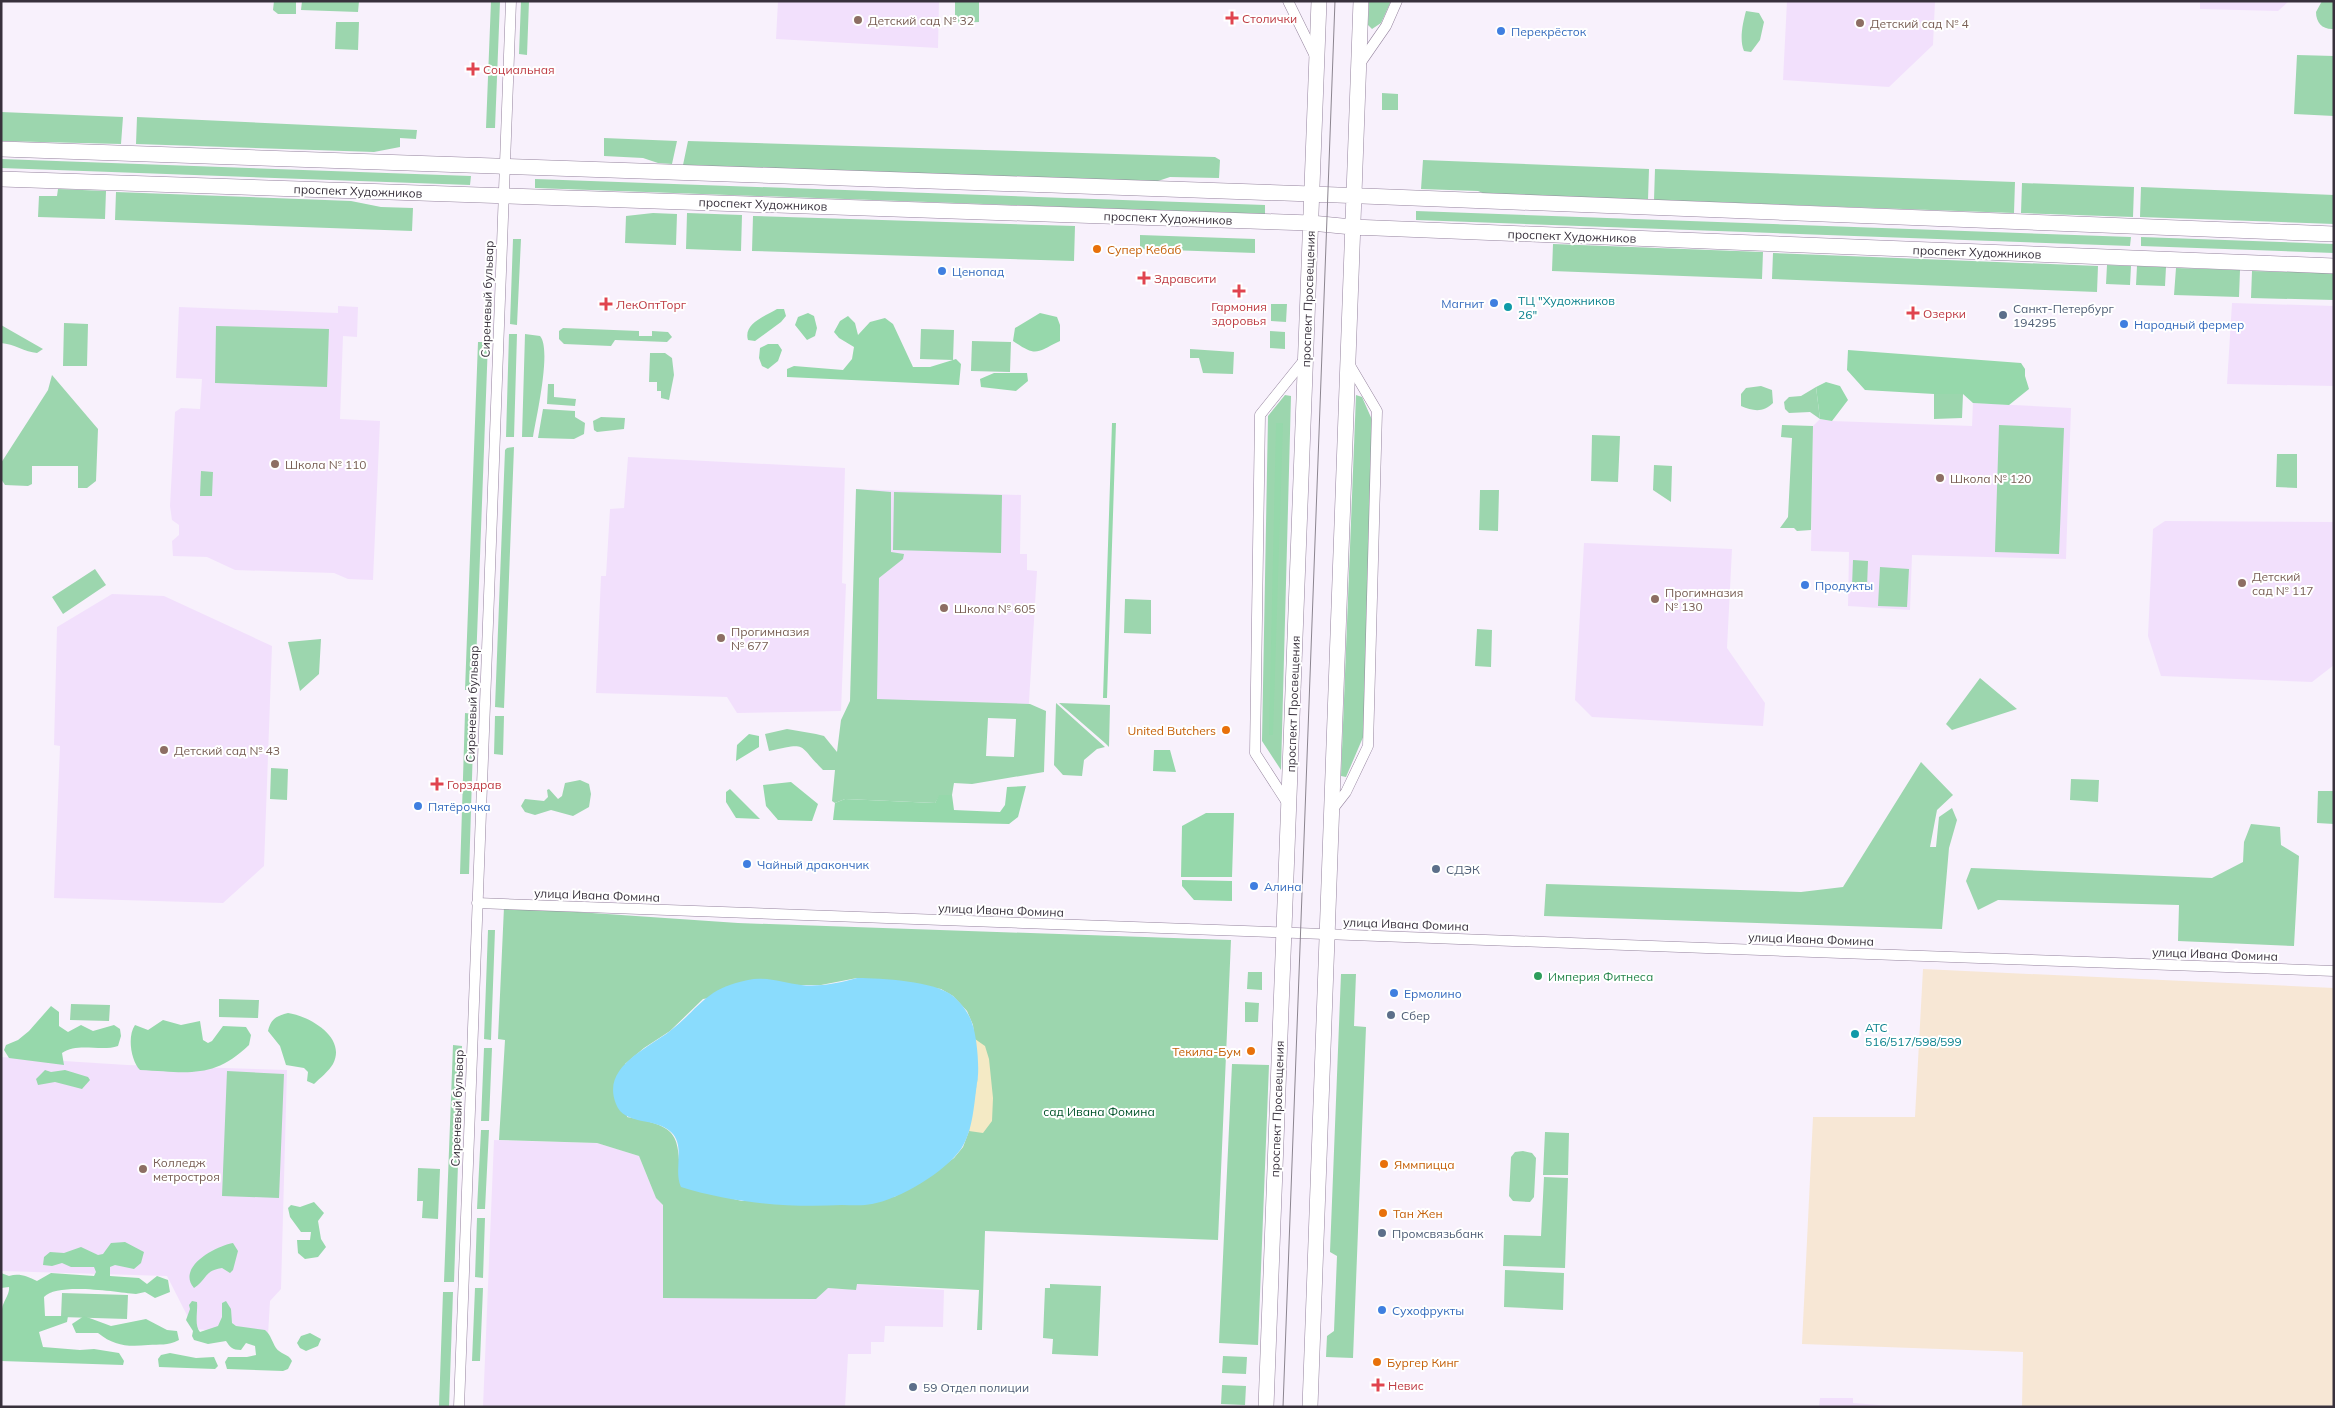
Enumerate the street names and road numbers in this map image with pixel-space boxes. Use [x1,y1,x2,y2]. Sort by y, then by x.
street label: проспект Художников [293,181,423,201]
street label: проспект Художников [698,194,828,214]
street label: проспект Художников [1103,208,1233,228]
street label: проспект Художников [1507,226,1637,246]
street label: проспект Просвещения [1298,230,1318,368]
street label: Сиреневый бульвар [477,240,497,358]
street label: проспект Художников [1912,242,2042,262]
street label: проспект Просвещения [1283,635,1303,773]
street label: Сиреневый бульвар [462,645,482,763]
street label: улица Ивана Фомина [534,885,660,905]
street label: улица Ивана Фомина [938,900,1064,920]
street label: улица Ивана Фомина [1343,914,1469,934]
street label: улица Ивана Фомина [1748,929,1874,949]
street label: улица Ивана Фомина [2152,944,2278,964]
street label: проспект Просвещения [1267,1040,1287,1178]
street label: Сиреневый бульвар [447,1049,467,1167]

